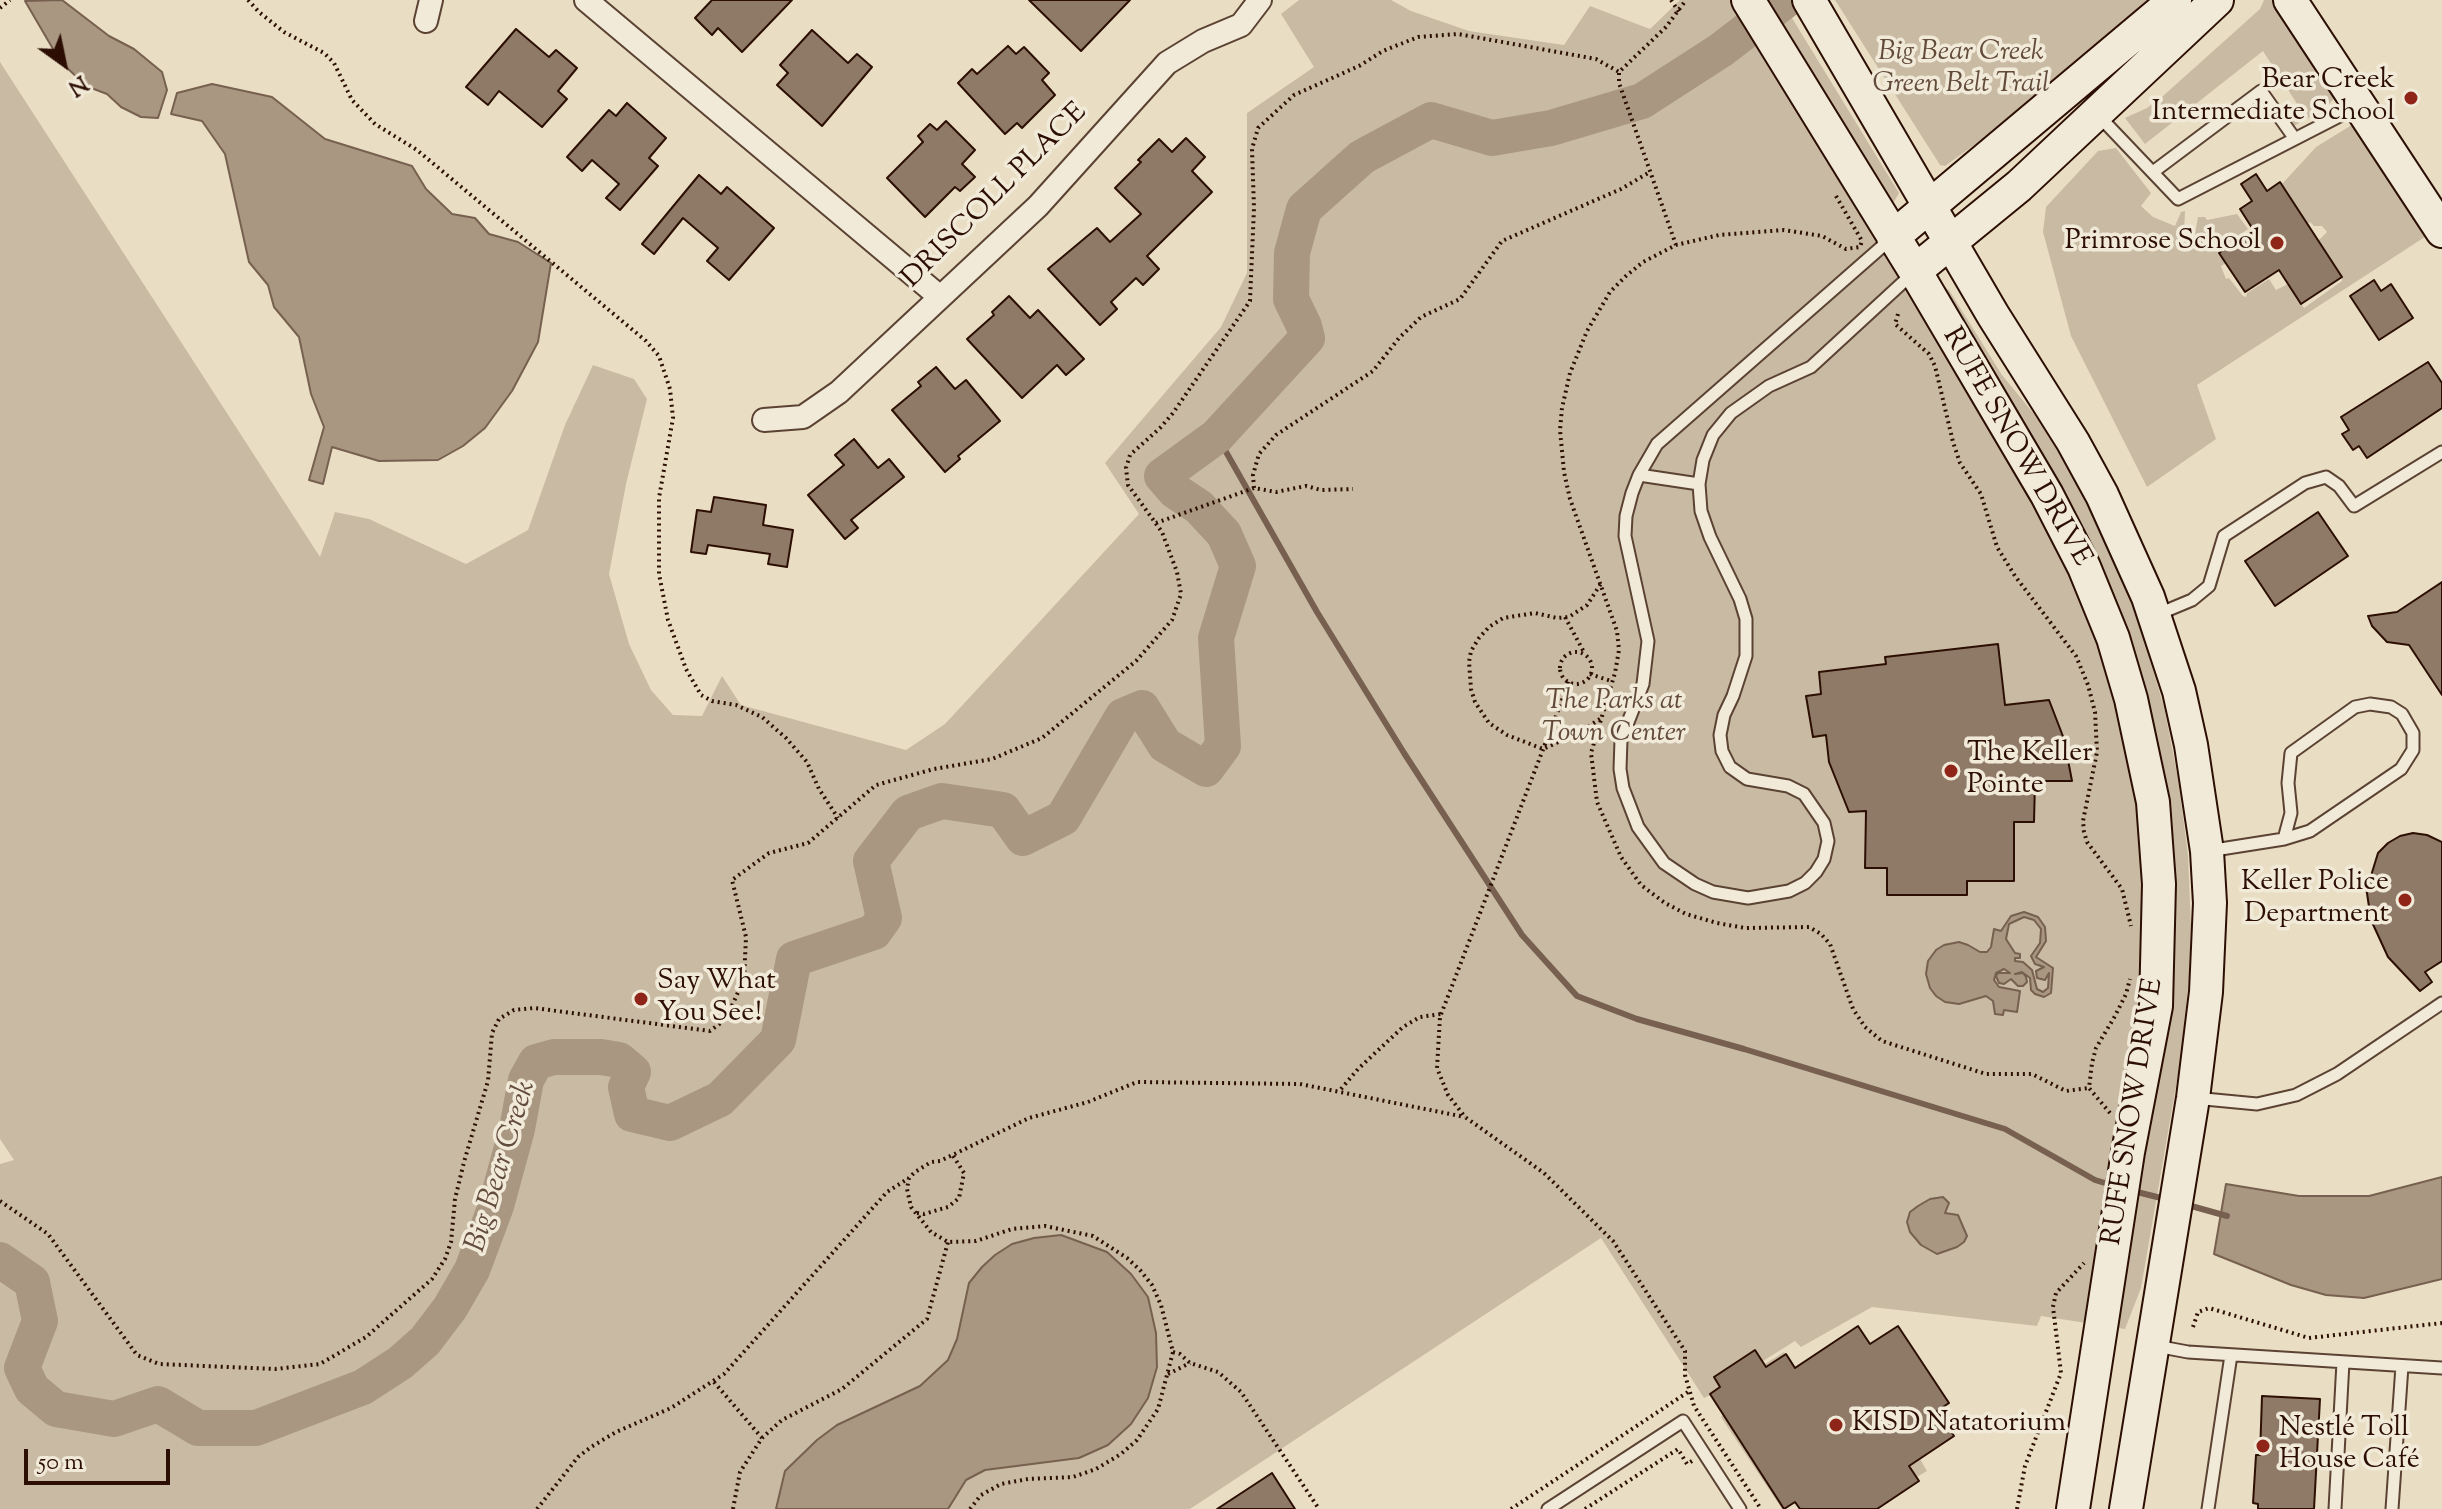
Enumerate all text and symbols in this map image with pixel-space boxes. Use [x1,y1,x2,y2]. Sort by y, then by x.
north arrow [24,24,104,104]
park label: Big Bear Creek Green Belt Trail [1872,37,2050,103]
place label: Bear Creek Intermediate School [2152,65,2395,131]
text: N [61,66,93,102]
marker: Bear Creek Intermediate School [2402,89,2420,107]
street label: DRISCOLL PLACE [896,97,1096,297]
place label: Primrose School [2065,226,2261,260]
marker: Primrose School [2268,234,2286,252]
street label: RUFE SNOW DRIVE [1933,323,2097,573]
park label: The Parks at Town Center [1542,686,1686,752]
place label: The Keller Pointe [1967,738,2093,804]
marker: The Keller Pointe [1942,762,1960,780]
place label: Keller Police Department [2241,867,2389,933]
marker: Keller Police Department [2396,891,2414,909]
place label: Say What You See! [657,966,776,1032]
street label: RUFE SNOW DRIVE [2097,976,2173,1248]
marker: Say What You See! [632,990,650,1008]
water label: Big Bear Creek [460,1077,546,1257]
place label: KISD Natatorium [1852,1408,2066,1442]
place label: Nestlé Toll House Café [2279,1413,2420,1479]
marker: KISD Natatorium [1827,1416,1845,1434]
scale bar [28,1433,174,1483]
marker: Nestlé Toll House Café [2254,1437,2272,1455]
text: 50 m [38,1446,84,1480]

